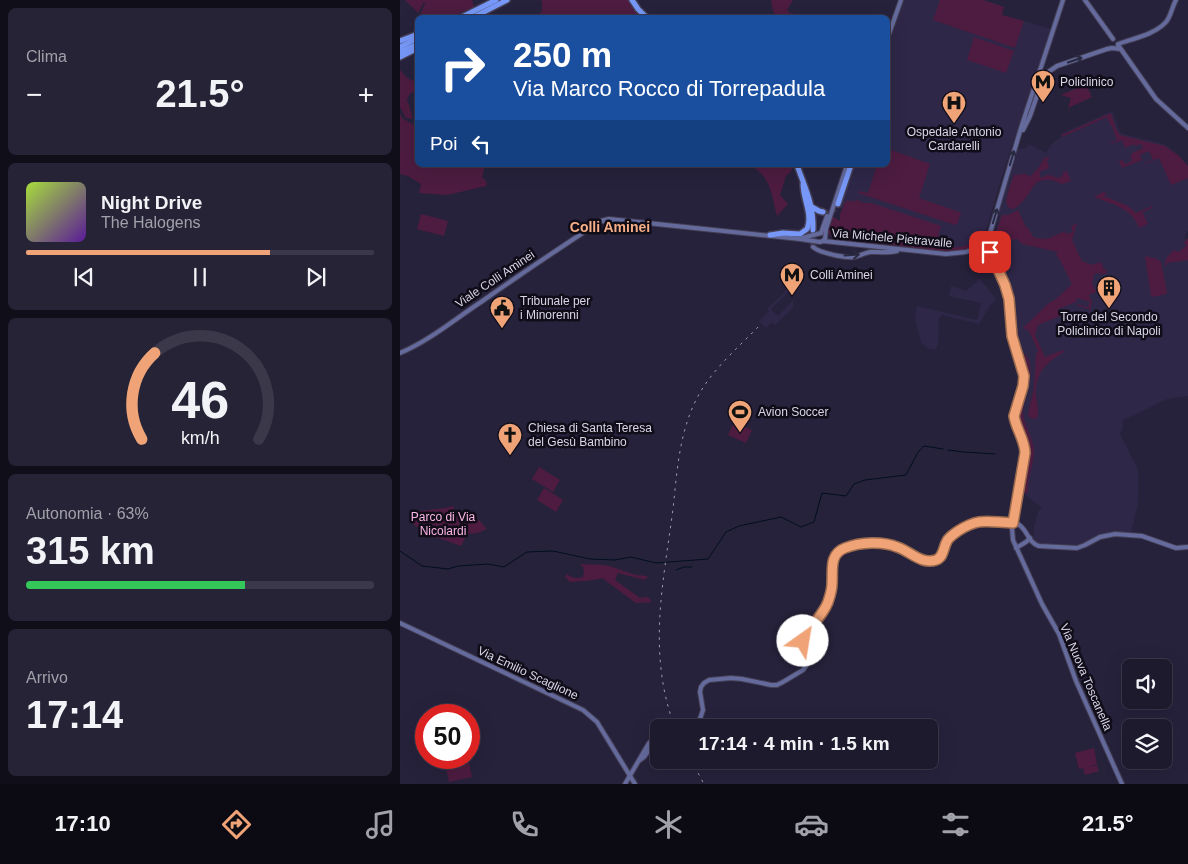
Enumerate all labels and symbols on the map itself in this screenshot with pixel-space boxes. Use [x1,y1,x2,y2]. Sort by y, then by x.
one-way arrow [1067,55,1082,64]
metro station icon: Policlinico [1030,69,1056,103]
place label: Policlinico [1060,75,1114,89]
hospital icon: Ospedale Antonio Cardarelli [941,90,967,124]
place label: Ospedale Antonio Cardarelli [907,125,1002,153]
one-way arrow [1008,150,1018,166]
one-way arrow [990,209,1000,225]
district label: Colli Aminei [570,219,650,235]
street label: Via Michele Pietravalle [831,226,953,250]
pin [969,231,1011,273]
street label: Viale Colli Aminei [453,247,537,311]
one-way arrow [843,251,859,260]
metro station icon: Colli Aminei [779,262,805,296]
place label: Colli Aminei [810,268,873,282]
building icon: Torre del Secondo Policlinico di Napoli [1096,275,1122,309]
place label: Tribunale per i Minorenni [520,294,590,322]
public building icon: Tribunale per i Minorenni [489,295,515,329]
place label: Torre del Secondo Policlinico di Napoli [1057,310,1161,338]
sports icon: Avion Soccer [727,399,753,433]
place label: Avion Soccer [758,405,828,419]
place label: Chiesa di Santa Teresa del Gesù Bambino [528,421,652,449]
church icon: Chiesa di Santa Teresa del Gesù Bambino [497,422,523,456]
park label: Parco di Via Nicolardi [411,510,476,538]
position arrow [776,614,828,666]
street label: Via Nuova Toscanella [1057,621,1115,733]
street label: Via Emilio Scaglione [476,644,581,703]
speed limit sign: 50 [415,704,480,769]

